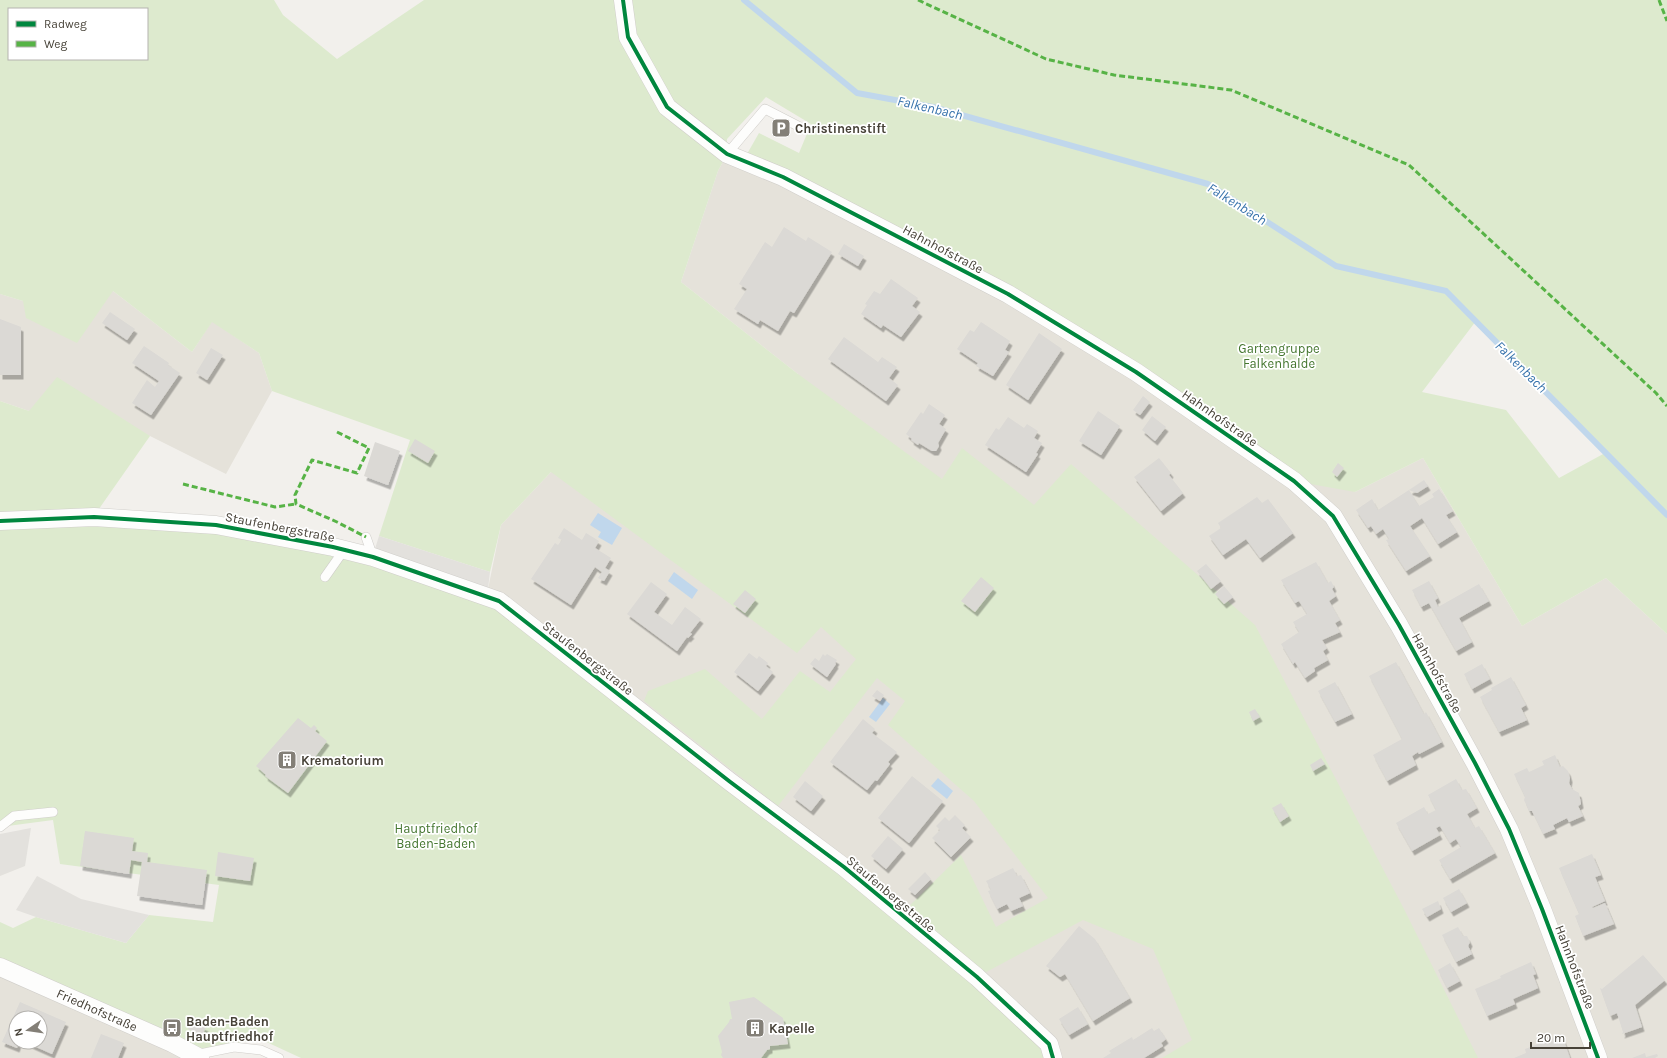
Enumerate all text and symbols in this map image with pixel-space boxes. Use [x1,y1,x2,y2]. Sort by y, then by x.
legend [8,8,148,60]
text: Radweg [44,17,87,31]
text: Weg [44,37,68,51]
water label: Falkenbach [896,92,964,124]
parking icon: Christinenstift [770,117,792,139]
place label: Christinenstift [795,121,886,136]
water label: Falkenbach [1204,179,1270,229]
street label: Hahnhofstraße [900,222,986,277]
water label: Falkenbach [1491,337,1551,397]
park label: Gartengruppe Falkenhalde [1238,341,1320,371]
street label: Hahnhofstraße [1179,386,1261,450]
street label: Staufenbergstraße [224,509,336,545]
street label: Staufenbergstraße [540,618,637,698]
street label: Hahnhofstraße [1409,631,1465,716]
building icon: Krematorium [276,749,298,771]
place label: Krematorium [301,753,384,768]
park label: Hauptfriedhof Baden-Baden [394,821,478,851]
street label: Staufenbergstraße [844,853,939,936]
street label: Hahnhofstraße [1552,923,1598,1011]
street label: Friedhofstraße [54,985,140,1035]
north arrow [8,1010,48,1050]
place label: Baden-Baden Hauptfriedhof [186,1014,273,1044]
bus stop icon: Baden-Baden Hauptfriedhof [161,1017,183,1039]
building icon: Kapelle [744,1017,766,1039]
place label: Kapelle [769,1021,815,1036]
scale bar [1531,1024,1590,1050]
text: N [12,1027,26,1037]
text: 20 m [1537,1031,1565,1045]

